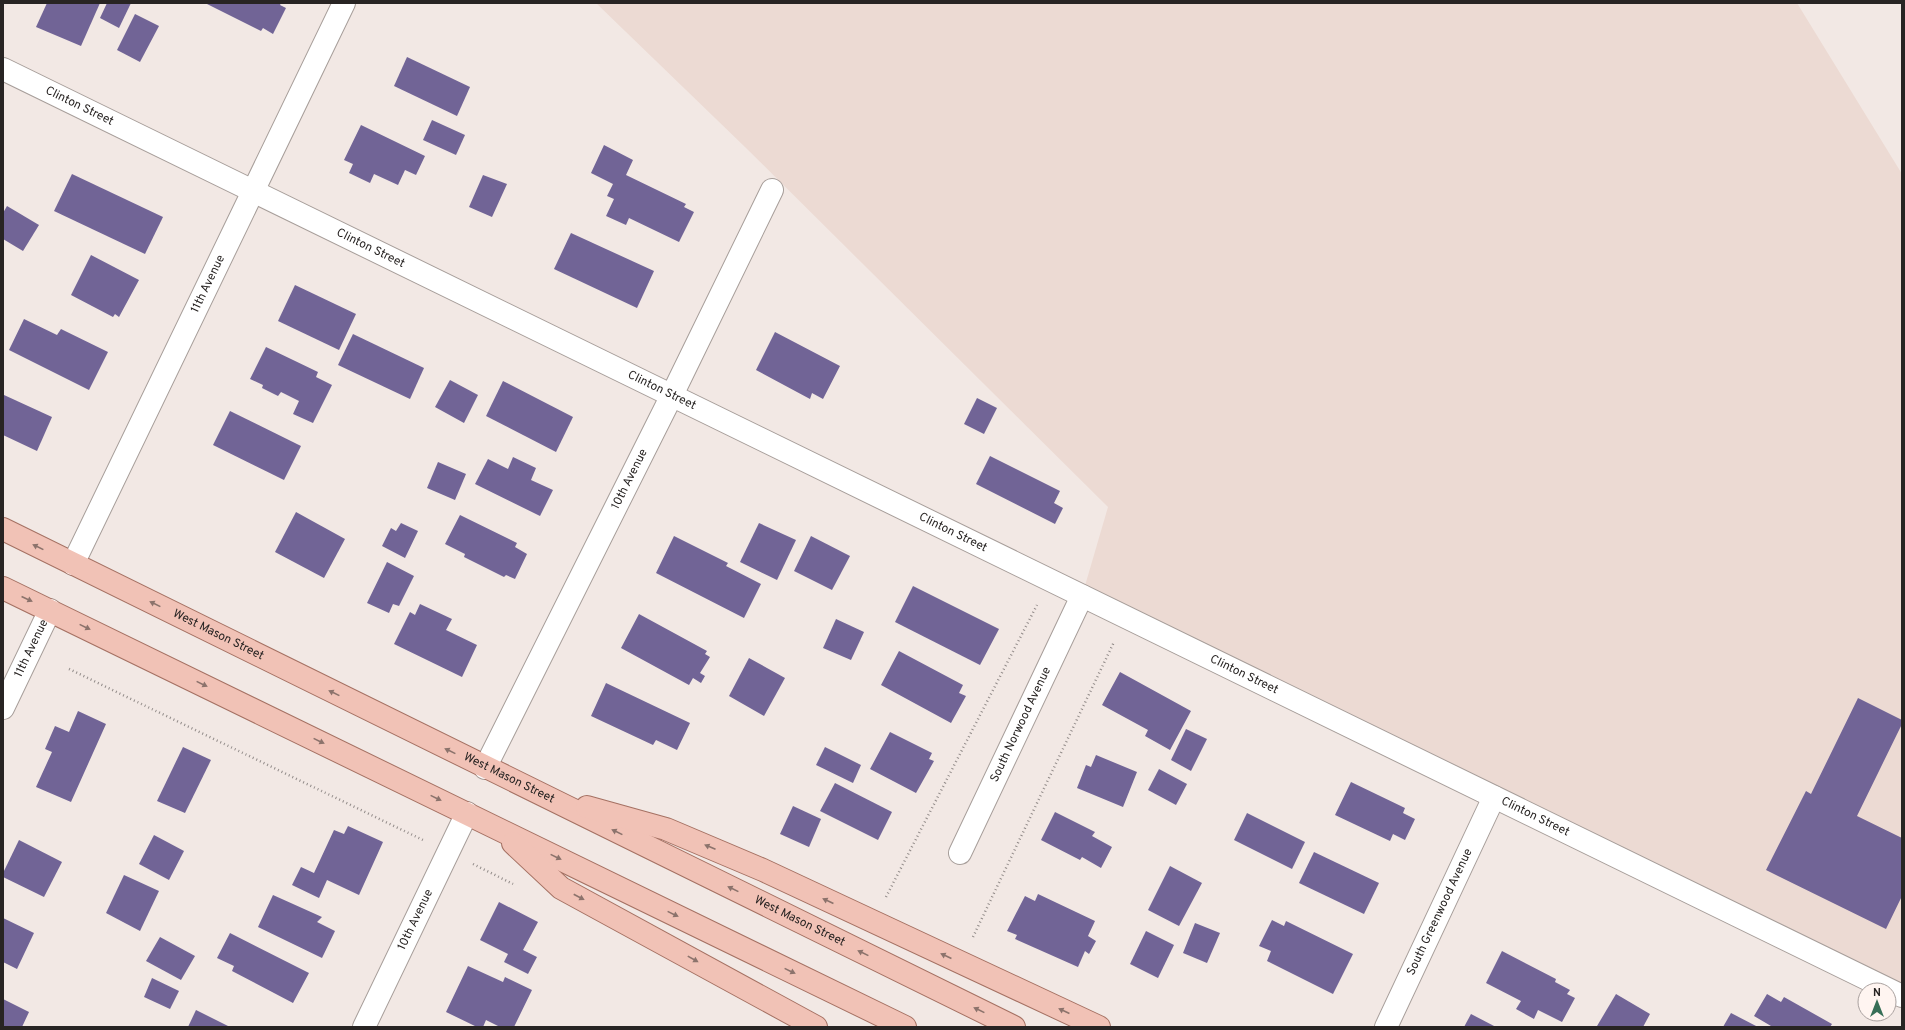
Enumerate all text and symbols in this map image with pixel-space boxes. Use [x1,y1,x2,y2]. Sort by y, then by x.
street label: Clinton Street [42,83,116,130]
street label: Clinton Street [334,225,407,272]
street label: 11th Avenue [187,252,229,316]
street label: Clinton Street [625,367,699,414]
street label: 10th Avenue [608,446,652,512]
street label: Clinton Street [916,509,990,556]
one-way arrow [32,543,44,550]
one-way arrow [21,596,32,602]
one-way arrow [149,601,160,607]
street label: West Mason Street [170,606,266,664]
street label: 11th Avenue [11,617,52,680]
one-way arrow [80,624,91,630]
street label: Clinton Street [1207,651,1281,698]
street label: South Norwood Avenue [987,664,1055,785]
one-way arrow [196,681,208,687]
one-way arrow [328,690,340,696]
one-way arrow [313,738,325,744]
one-way arrow [445,748,456,754]
street label: West Mason Street [461,749,557,807]
street label: Clinton Street [1498,793,1572,840]
one-way arrow [430,795,442,801]
one-way arrow [611,829,622,835]
one-way arrow [703,844,715,850]
street label: South Greenwood Avenue [1403,846,1477,978]
one-way arrow [550,854,562,860]
one-way arrow [728,886,739,892]
street label: 10th Avenue [394,887,437,953]
street label: West Mason Street [751,892,848,951]
one-way arrow [573,894,584,901]
one-way arrow [823,898,834,904]
one-way arrow [667,911,679,917]
one-way arrow [857,950,868,956]
one-way arrow [940,953,952,959]
one-way arrow [687,956,699,963]
one-way arrow [784,968,795,974]
north arrow [1857,982,1897,1022]
text: N [1873,986,1881,1000]
one-way arrow [974,1007,985,1013]
one-way arrow [1058,1008,1069,1014]

